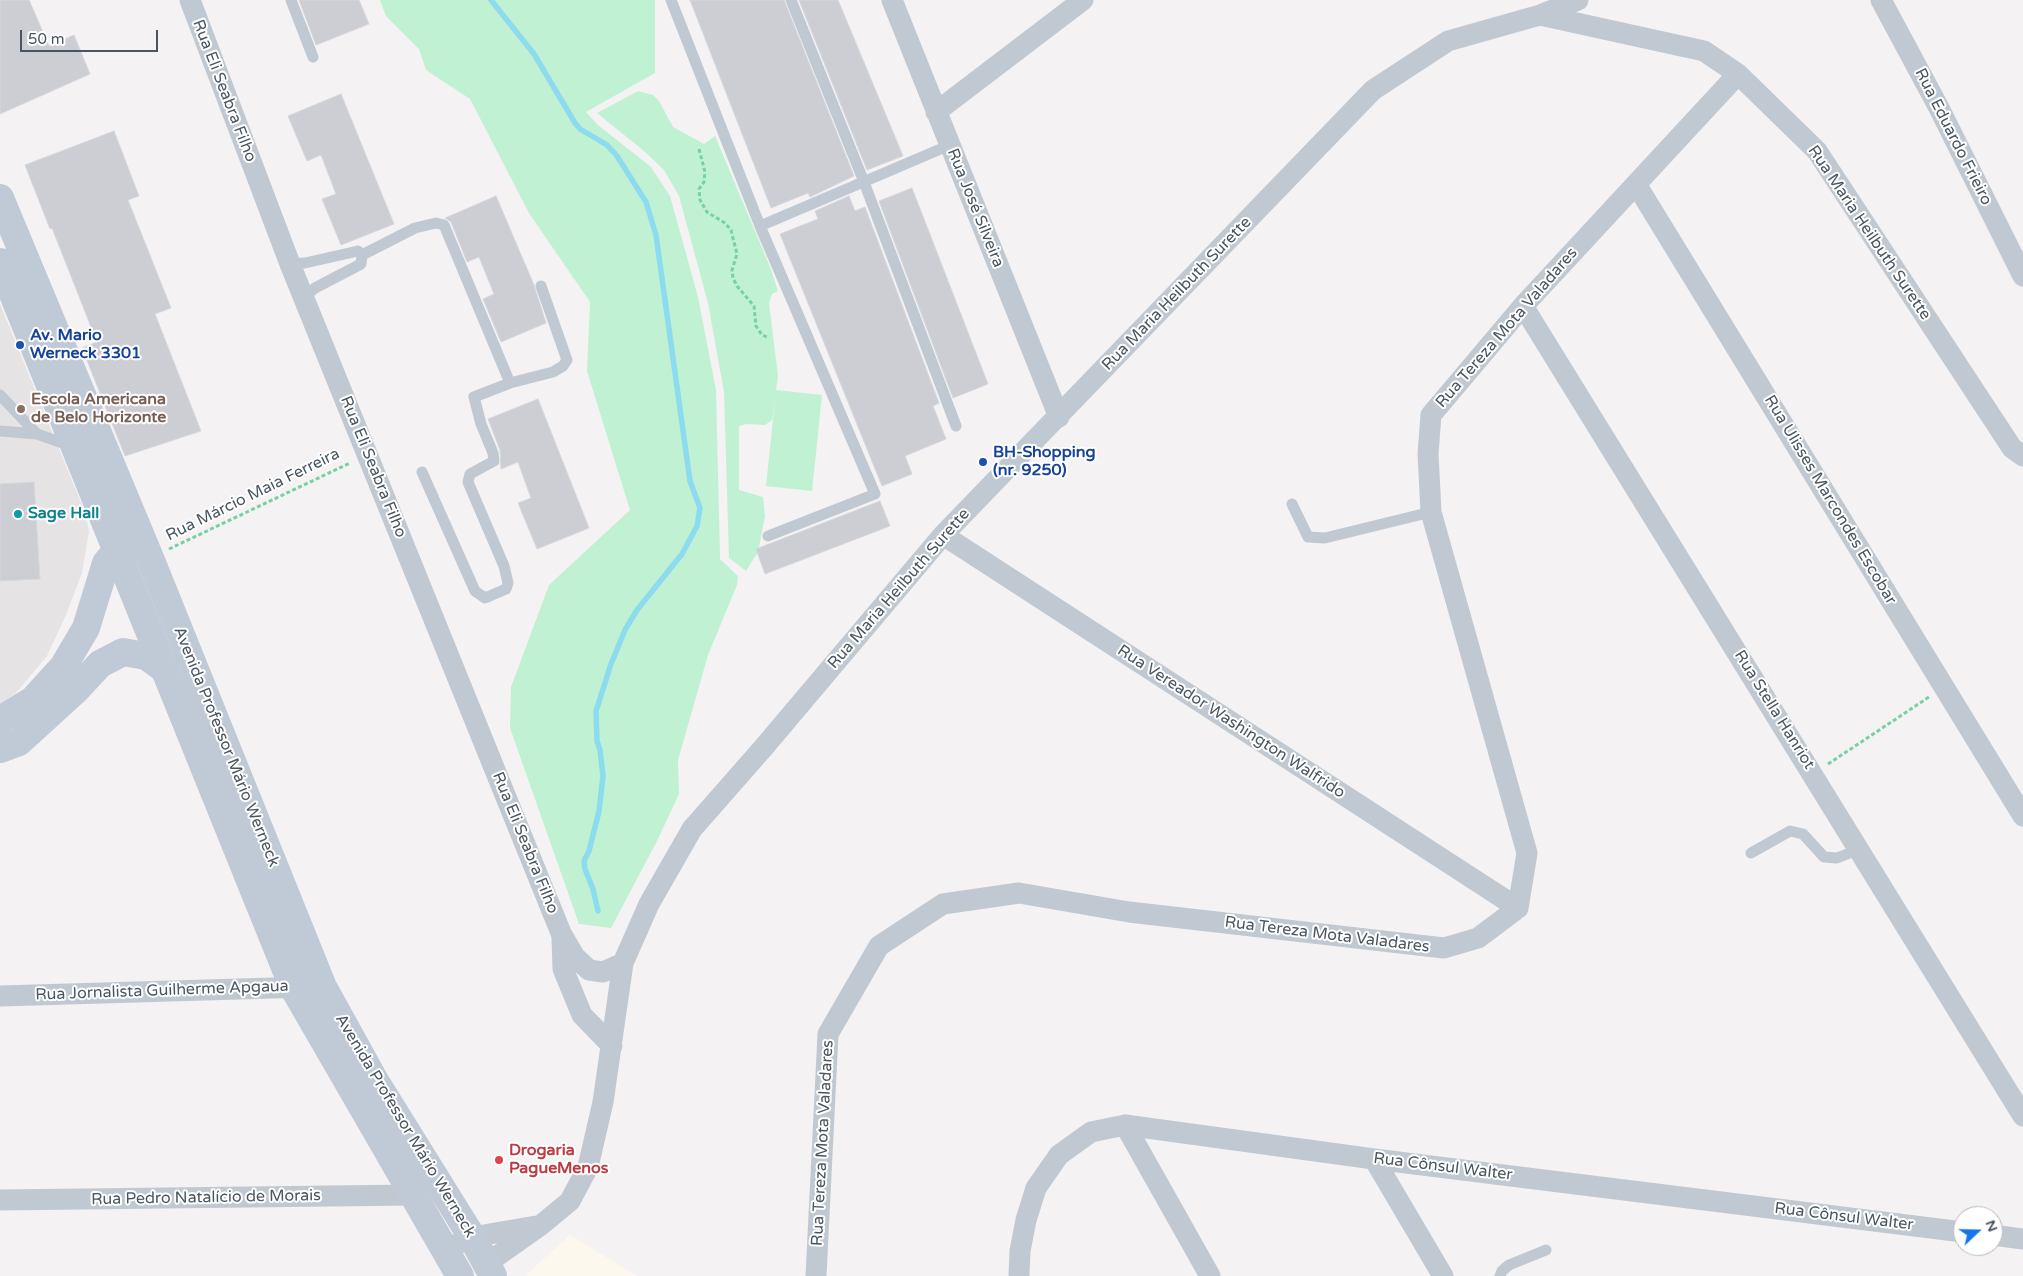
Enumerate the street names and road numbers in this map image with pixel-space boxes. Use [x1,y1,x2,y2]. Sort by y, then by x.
street label: Rua Eli Seabra Filho [188,17,260,165]
street label: Rua Eduardo Frieiro [1910,65,1996,209]
street label: Rua Maria Heilbuth Surette [1803,142,1935,324]
street label: Rua José Silveira [942,146,1008,270]
street label: Rua Maria Heilbuth Surette [1098,213,1256,375]
street label: Rua Tereza Mota Valadares [1432,244,1582,412]
street label: Rua Ulisses Marcondes Escobar [1760,392,1900,608]
street label: Rua Eli Seabra Filho [336,393,410,541]
street label: Rua Márcio Maia Ferreira [163,445,343,545]
street label: Rua Maria Heilbuth Surette [824,505,974,673]
street label: Avenida Professor Mário Werneck [169,624,283,870]
street label: Rua Vereador Washington Walfrido [1114,641,1348,803]
street label: Rua Stella Hanriot [1730,647,1818,773]
street label: Rua Eli Seabra Filho [488,769,562,917]
street label: Rua Tereza Mota Valadares [1224,913,1430,957]
street label: Rua Jornalista Guilherme Apgaua [35,977,289,1005]
street label: Avenida Professor Mário Werneck [331,1011,479,1241]
street label: Rua Tereza Mota Valadares [808,1040,838,1246]
street label: Rua Cônsul Walter [1372,1149,1514,1185]
street label: Rua Pedro Natalício de Morais [91,1186,321,1210]
street label: Rua Cônsul Walter [1773,1199,1915,1235]

